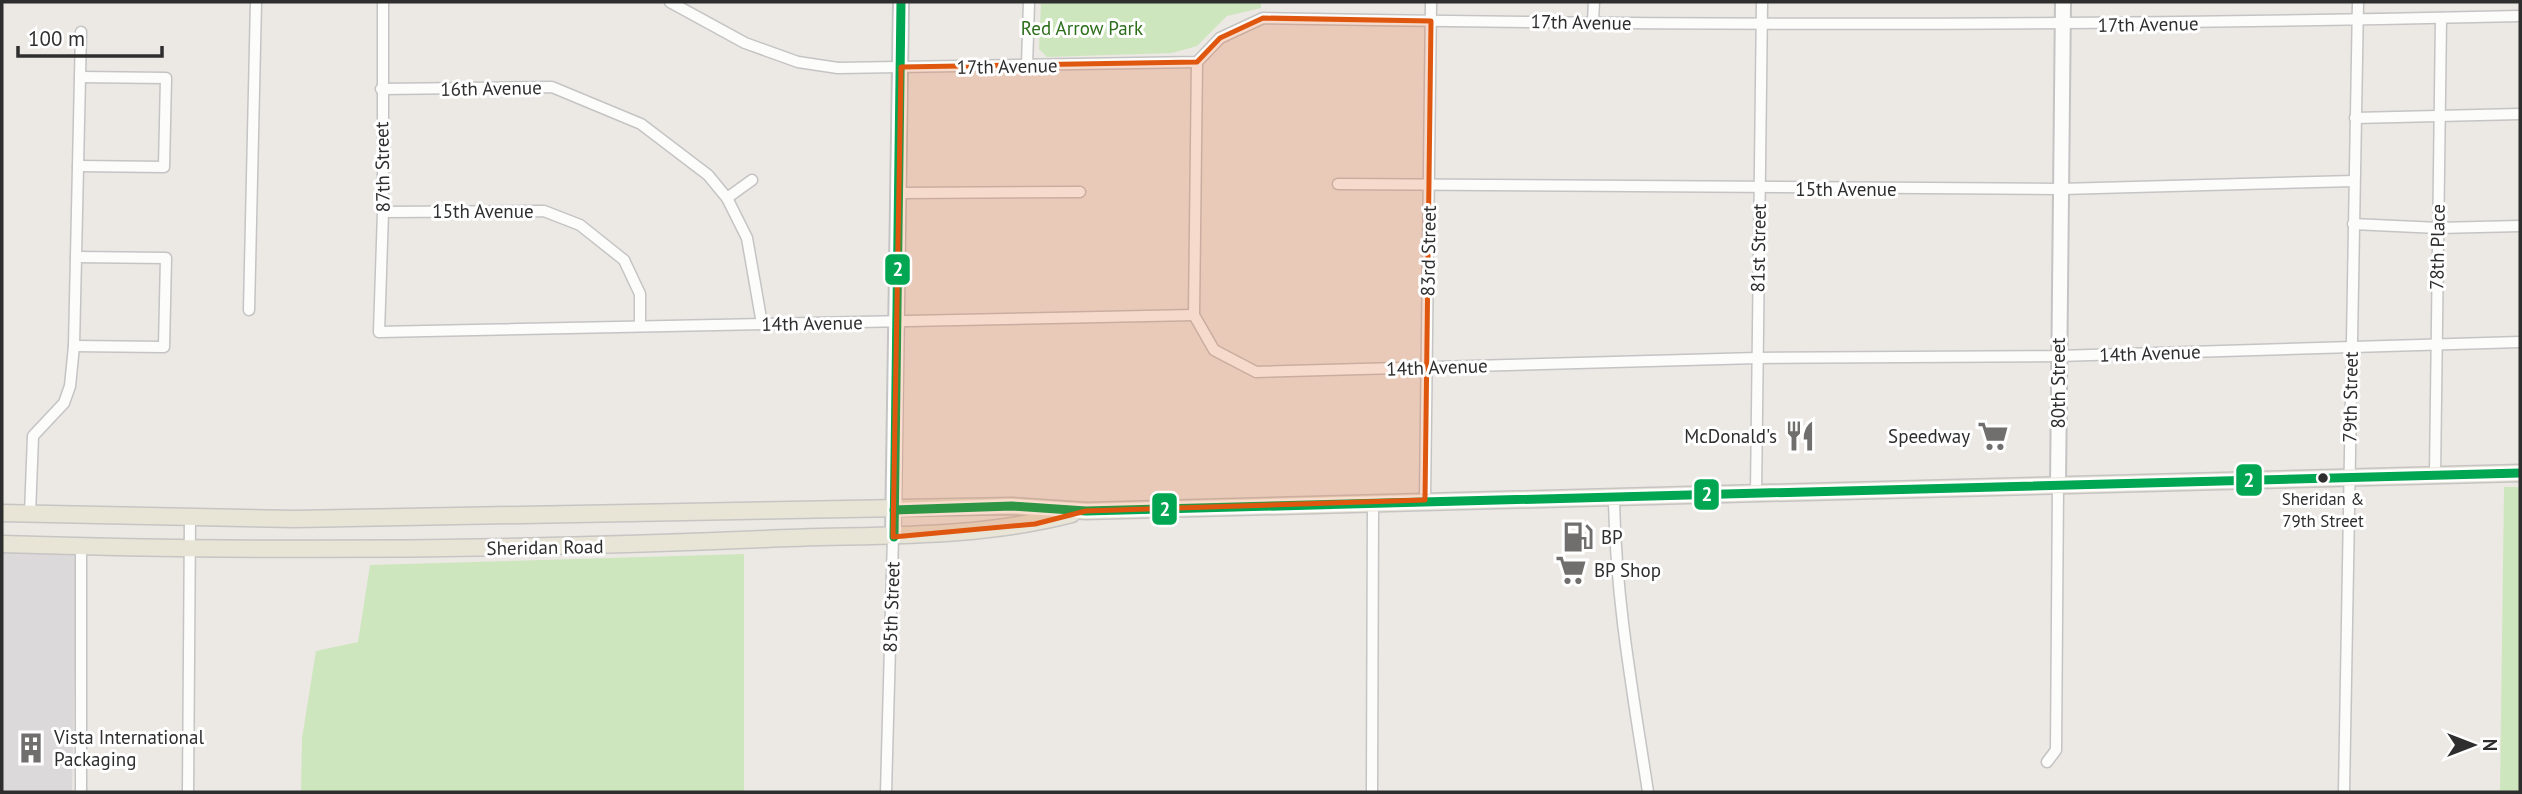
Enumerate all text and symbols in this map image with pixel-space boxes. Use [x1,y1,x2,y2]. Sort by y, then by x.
street label: 17th Avenue [1530,9,1632,35]
street label: 17th Avenue [2097,11,2199,37]
scale bar [18,14,161,58]
park label: Red Arrow Park [1021,16,1143,40]
text: 100 m [28,25,85,52]
street label: 17th Avenue [956,53,1058,79]
street label: 16th Avenue [440,75,542,101]
street label: 87th Street [369,121,395,213]
street label: 15th Avenue [1795,177,1897,201]
street label: 15th Avenue [432,199,534,223]
street label: 81st Street [1745,203,1771,293]
street label: 78th Place [2424,204,2450,290]
street label: 83rd Street [1415,205,1441,297]
line badge: 2 [884,253,911,286]
text: 2 [893,257,903,281]
street label: 14th Avenue [761,310,863,336]
street label: 80th Street [2046,337,2070,429]
street label: 14th Avenue [2099,339,2201,367]
street label: 79th Street [2337,351,2363,443]
street label: 14th Avenue [1386,353,1488,381]
restaurant icon: McDonald's [1783,419,1817,453]
supermarket icon: Speedway [1976,419,2010,453]
place label: McDonald's [1684,424,1777,448]
place label: Speedway [1888,424,1970,448]
line badge: 2 [2235,463,2263,497]
text: 2 [2244,468,2254,492]
marker: Sheridan & 79th Street [2316,471,2330,485]
line badge: 2 [1693,478,1720,511]
text: 2 [1702,482,1712,506]
place label: Sheridan & 79th Street [2282,488,2364,532]
line badge: 2 [1151,492,1178,526]
text: 2 [1160,497,1170,521]
fuel station icon: BP [1561,520,1595,554]
place label: BP [1601,525,1623,549]
street label: Sheridan Road [486,534,604,560]
supermarket icon: BP Shop [1554,553,1588,587]
place label: BP Shop [1594,558,1661,582]
street label: 85th Street [877,560,905,653]
north arrow [2438,710,2508,780]
place label: Vista International Packaging [53,725,204,771]
building icon: Vista International Packaging [14,731,48,765]
text: N [2478,739,2502,751]

